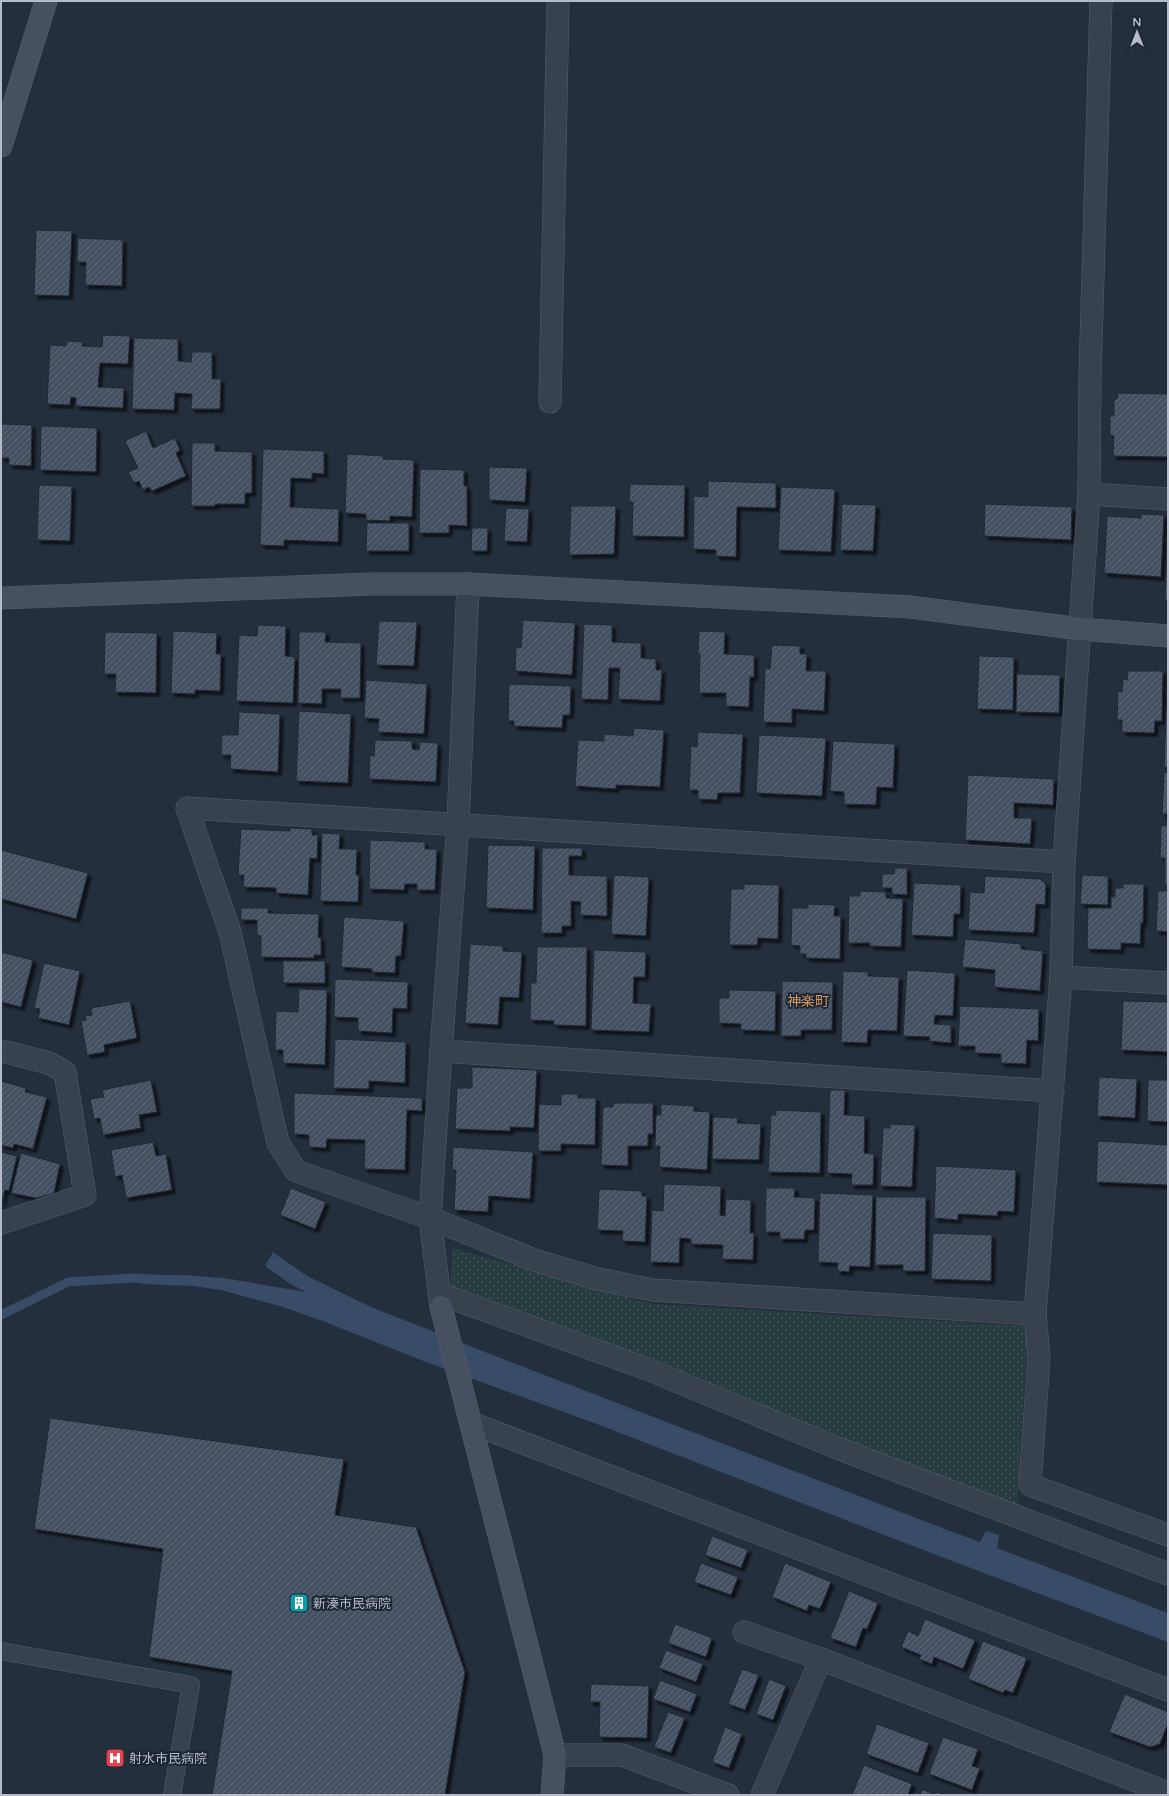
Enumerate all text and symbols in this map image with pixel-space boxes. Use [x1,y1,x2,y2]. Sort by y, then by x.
north arrow [1117,12,1157,52]
text: N [1133,16,1141,29]
district label: 神楽町 [787,993,829,1010]
building icon: 新湊市民病院 [288,1592,310,1614]
place label: 新湊市民病院 [313,1596,391,1612]
hospital icon: 射水市民病院 [104,1747,126,1769]
place label: 射水市民病院 [129,1751,207,1767]

